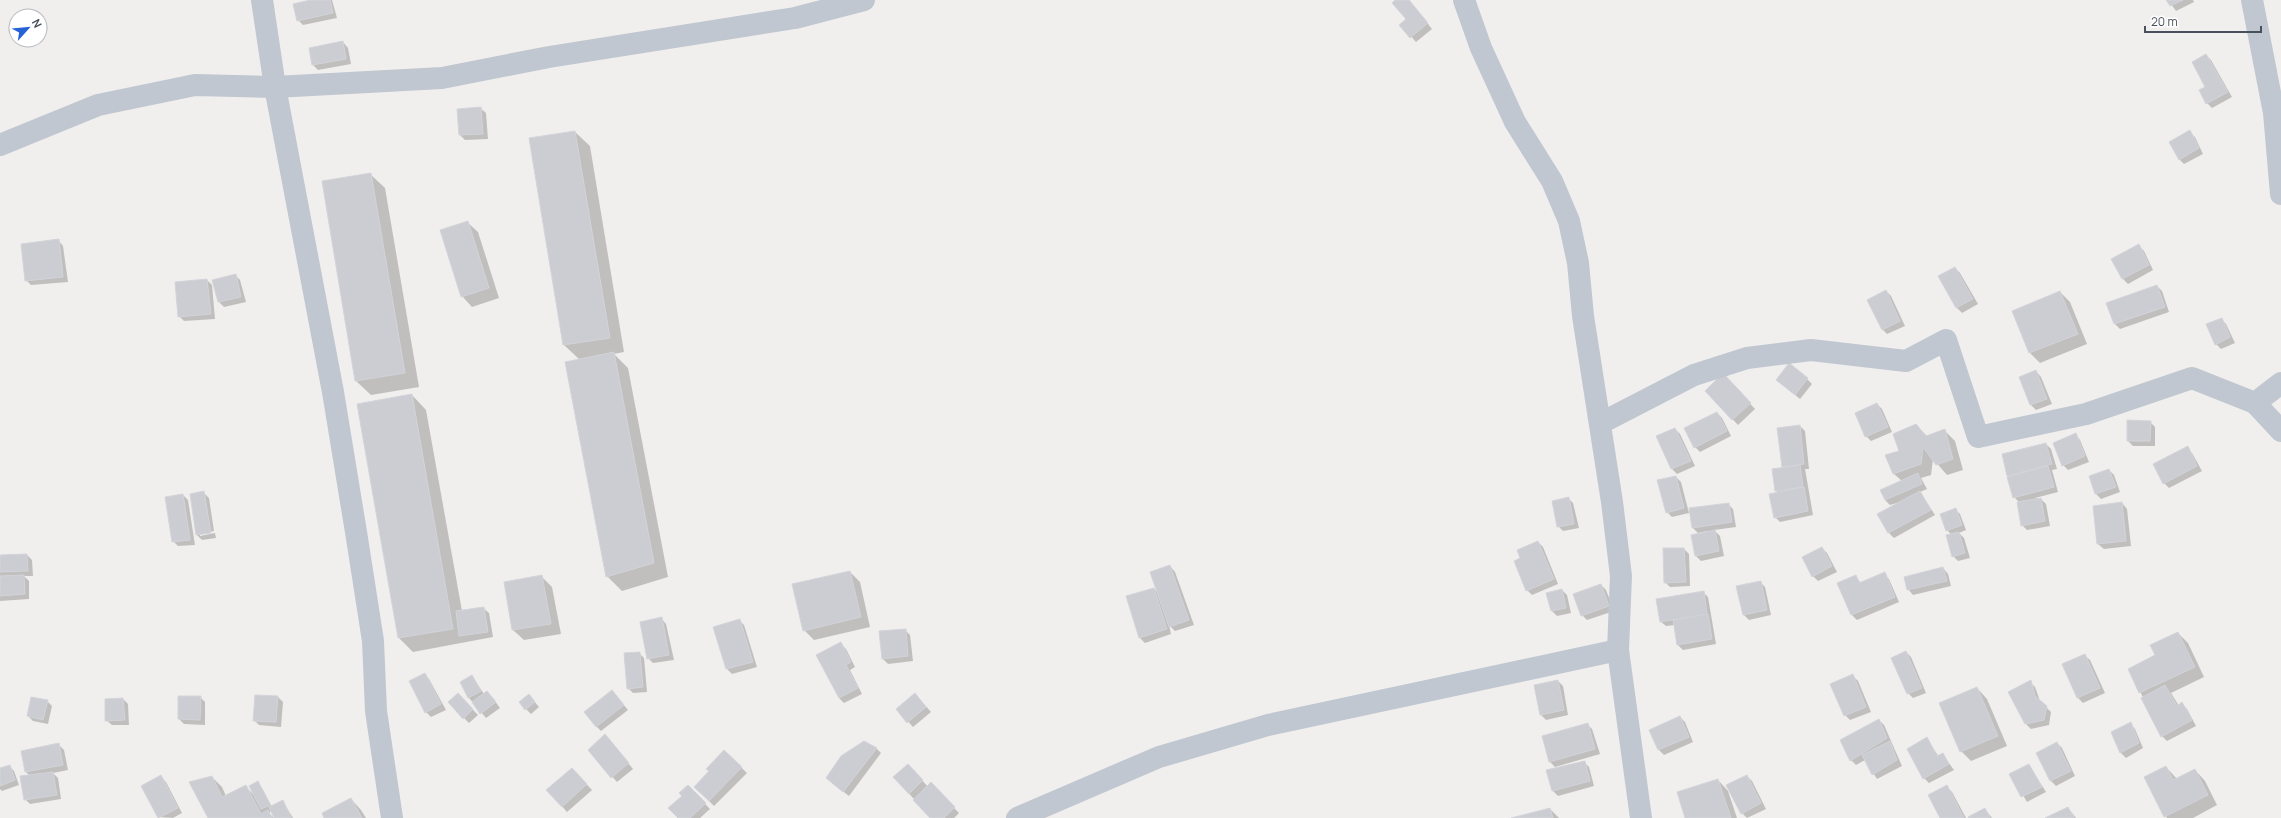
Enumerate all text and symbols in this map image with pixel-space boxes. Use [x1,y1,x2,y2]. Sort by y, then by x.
north arrow [8,8,48,48]
scale bar [2145,8,2261,34]
text: 20 m [2151,13,2178,30]
text: N [29,16,46,30]

